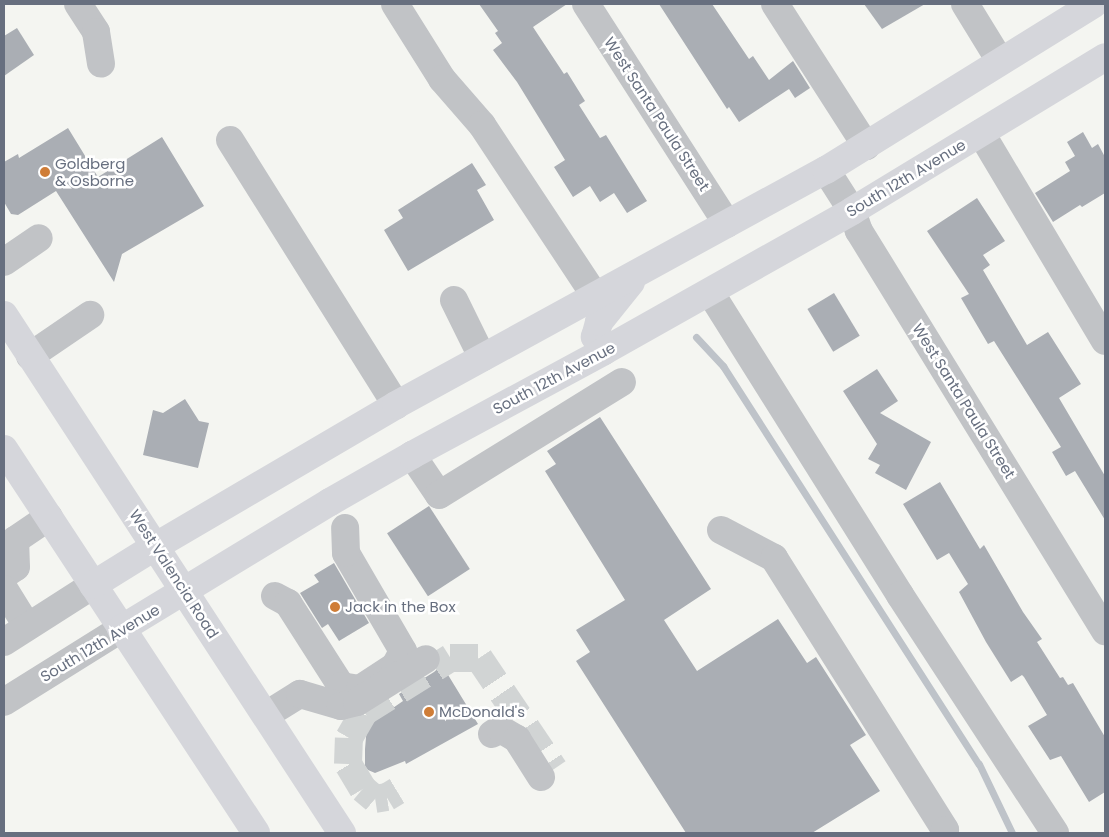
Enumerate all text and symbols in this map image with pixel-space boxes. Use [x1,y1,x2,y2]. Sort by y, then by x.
street label: West Santa Paula Street [601,34,713,194]
street label: South 12th Avenue [843,135,969,221]
place label: Goldberg & Osborne [55,154,134,189]
marker: Goldberg & Osborne [39,166,51,178]
street label: West Santa Paula Street [909,320,1019,482]
street label: South 12th Avenue [490,338,618,418]
street label: West Valencia Road [126,506,222,642]
place label: Jack in the Box [345,598,456,616]
street label: South 12th Avenue [37,600,163,686]
marker: Jack in the Box [329,601,341,613]
place label: McDonald's [439,703,525,721]
marker: McDonald's [423,706,435,718]

